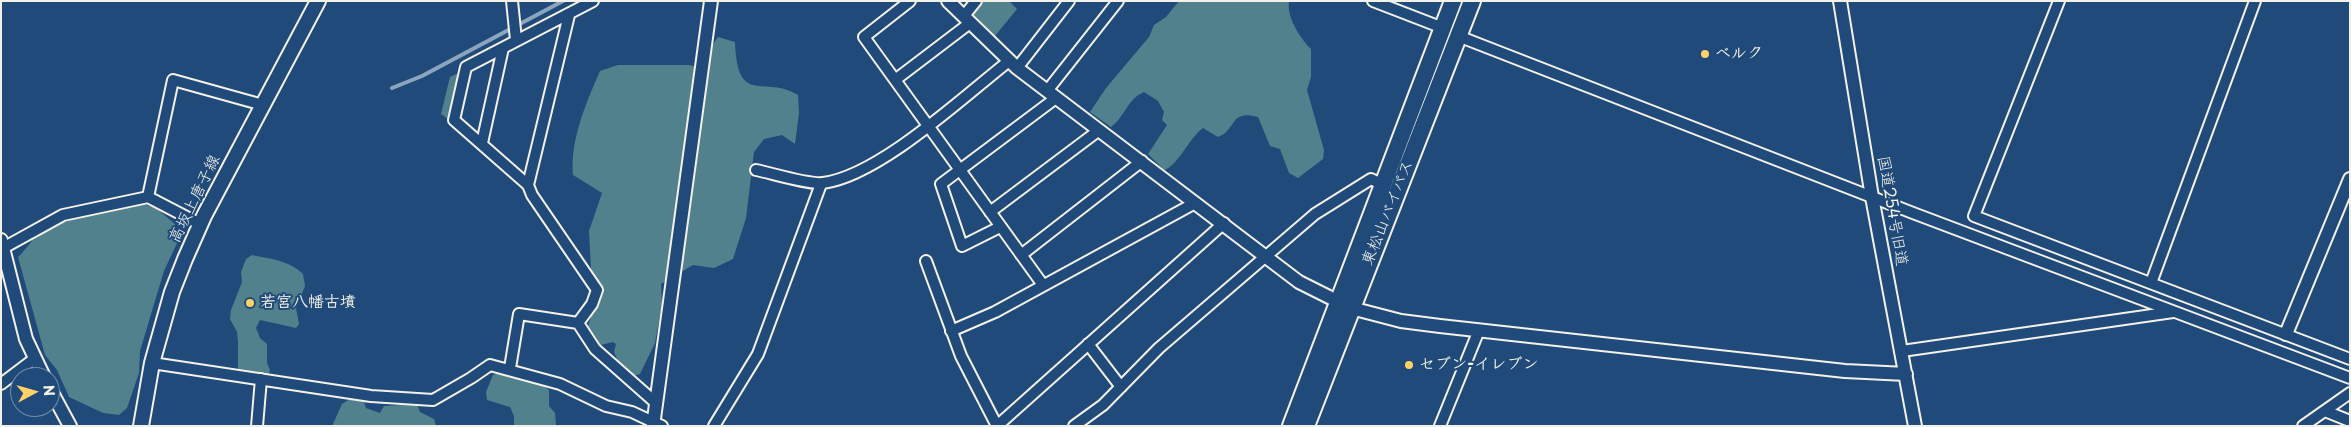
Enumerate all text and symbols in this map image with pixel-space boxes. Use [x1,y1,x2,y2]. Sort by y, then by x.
place label: ベルク [1715,44,1763,64]
marker: ベルク [1699,48,1711,60]
street label: 高坂上唐子線 [165,152,225,246]
street label: 国道254号旧道 [1873,154,1911,268]
street label: 東松山バイパス [1358,157,1418,269]
place label: 若宮八幡古墳 [260,293,356,313]
marker: 若宮八幡古墳 [244,297,256,309]
place label: セブン-イレブン [1419,355,1538,375]
marker: セブン-イレブン [1403,359,1415,371]
north arrow [10,367,60,417]
text: N [38,384,60,397]

